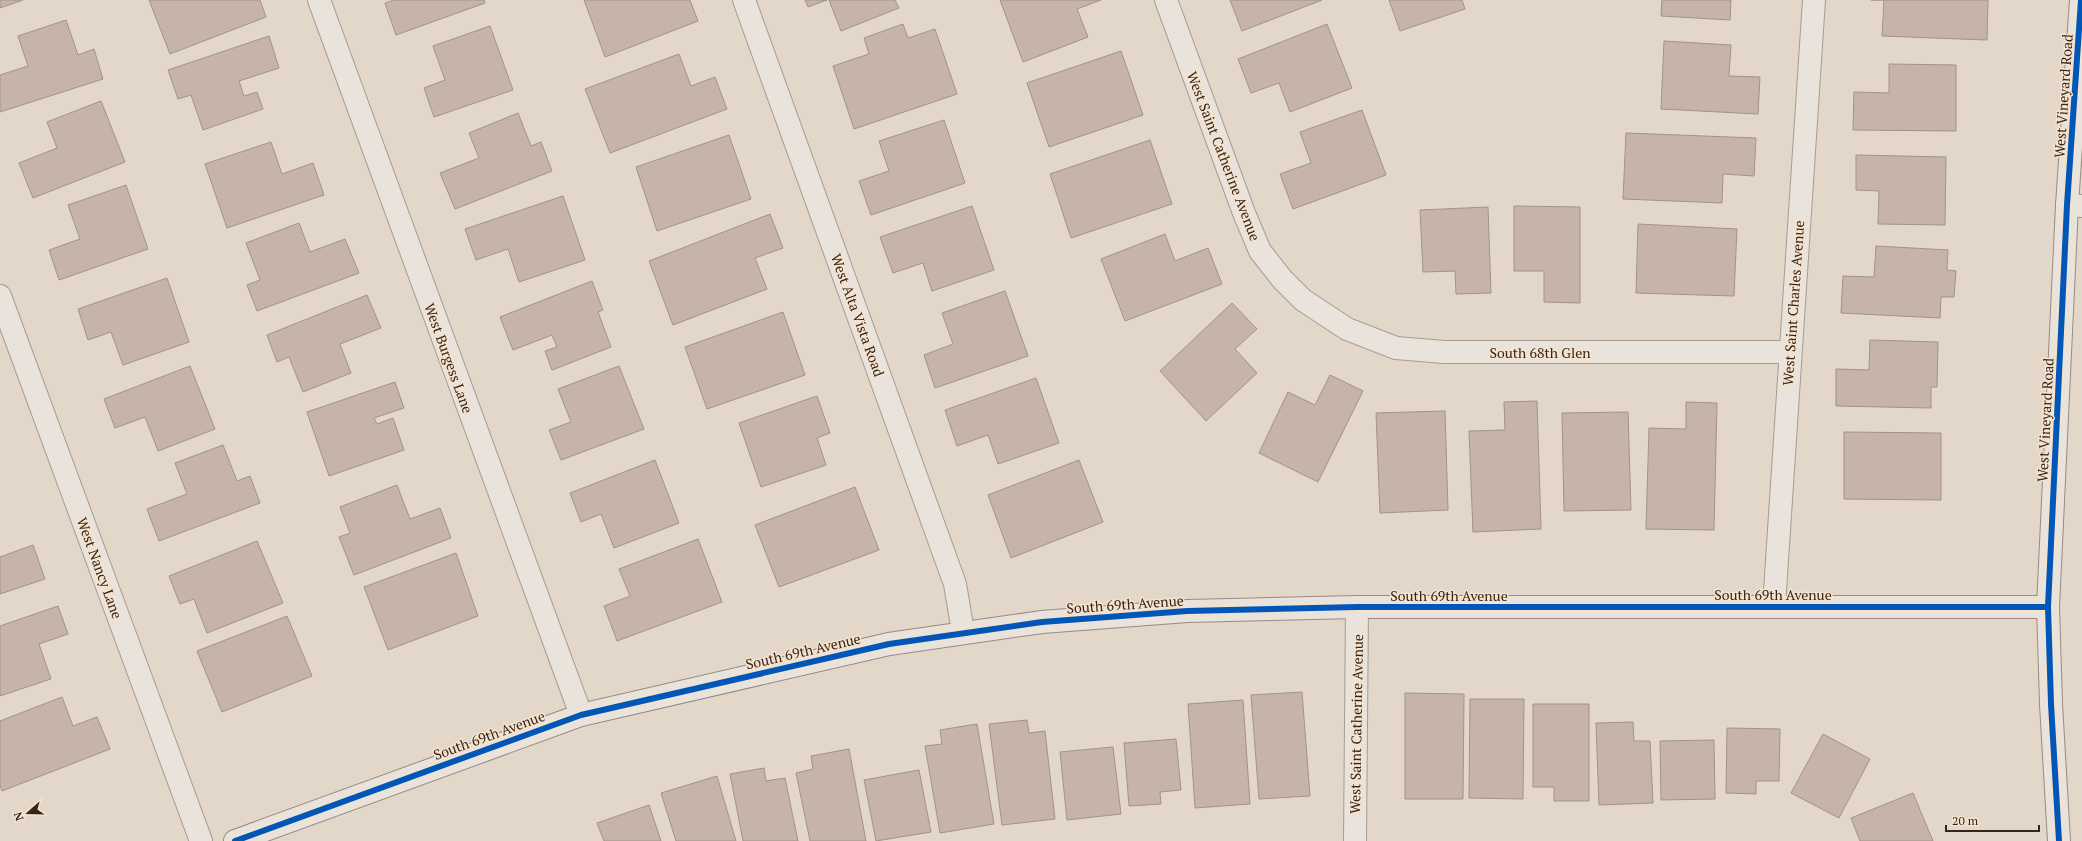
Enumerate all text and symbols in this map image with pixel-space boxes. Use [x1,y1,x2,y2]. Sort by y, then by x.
street label: West Vineyard Road [2049,33,2077,159]
street label: West Saint Catherine Avenue [1183,69,1265,243]
street label: West Saint Charles Avenue [1778,220,1808,386]
street label: West Alta Vista Road [827,251,889,379]
street label: West Burgess Lane [420,300,478,416]
street label: South 68th Glen [1489,343,1591,362]
street label: West Vineyard Road [2032,357,2058,483]
street label: West Nancy Lane [73,515,127,621]
street label: South 69th Avenue [1714,585,1832,604]
street label: South 69th Avenue [1390,586,1508,605]
street label: South 69th Avenue [1066,590,1184,618]
street label: South 69th Avenue [744,629,862,673]
street label: West Saint Catherine Avenue [1345,634,1367,814]
street label: South 69th Avenue [431,706,547,764]
north arrow [8,793,48,833]
scale bar [1946,807,2039,833]
text: N [10,809,27,823]
text: 20 m [1952,813,1979,828]

